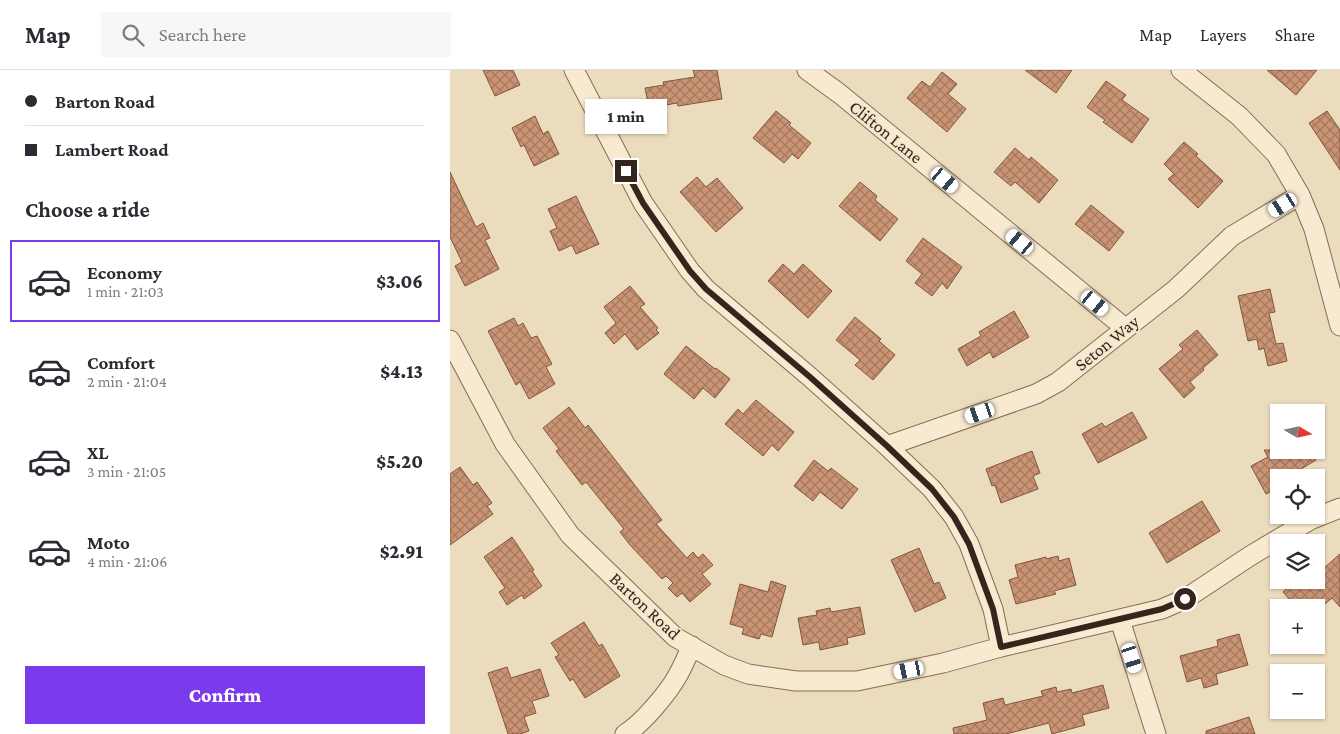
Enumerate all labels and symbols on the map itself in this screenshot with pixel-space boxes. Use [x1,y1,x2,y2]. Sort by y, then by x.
street label: Clifton Lane [845,97,927,168]
callout: 1 min [585,98,667,134]
route end [615,160,637,182]
car [928,165,961,195]
car [1266,191,1299,219]
car [1003,227,1036,257]
car [1078,288,1111,318]
street label: Seton Way [1071,311,1144,375]
car [963,401,996,425]
north arrow [1270,404,1325,459]
street label: Barton Road [606,568,685,644]
route start [1174,588,1196,610]
car [1120,641,1143,675]
car [892,660,925,680]

